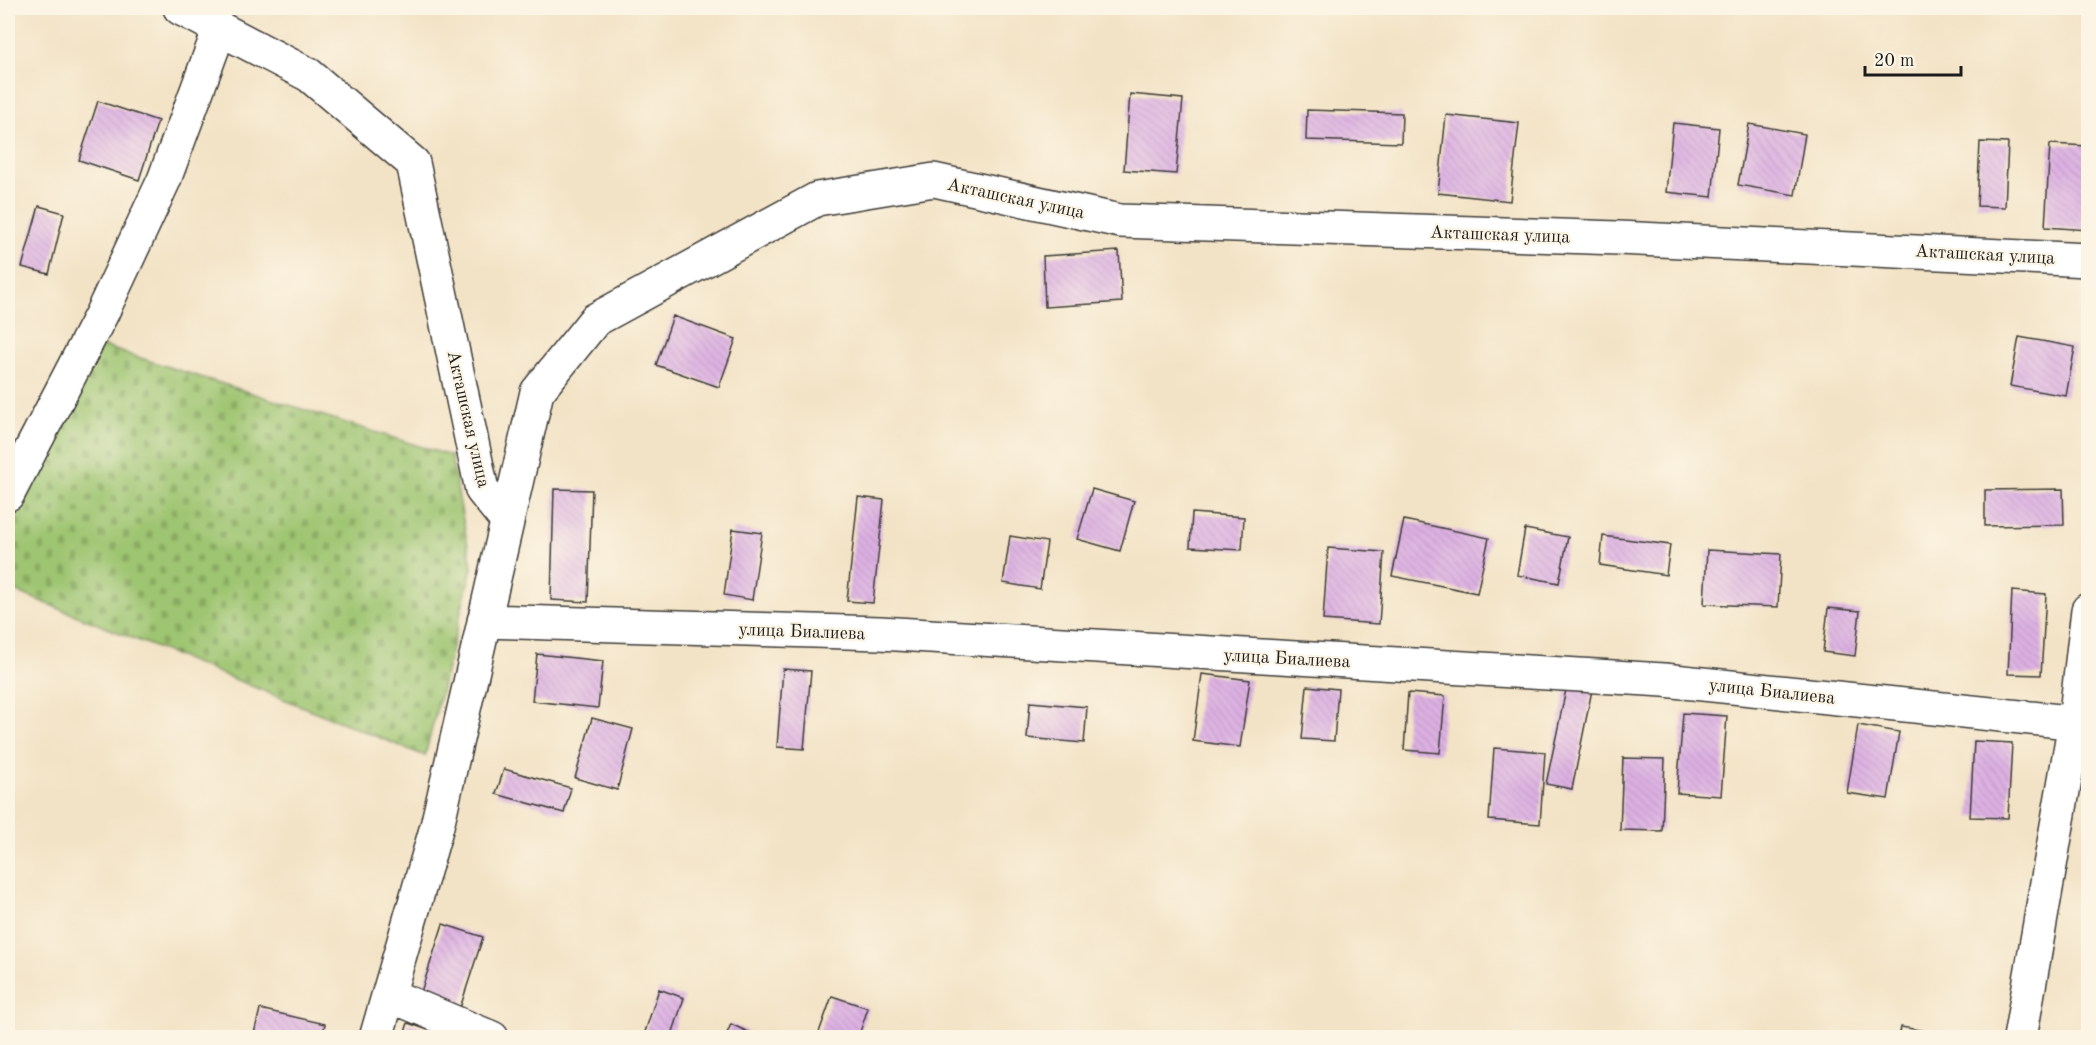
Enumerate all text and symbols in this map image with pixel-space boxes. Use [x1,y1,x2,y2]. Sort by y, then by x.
scale bar [1865,39,1961,77]
text: 20 m [1874,52,1914,70]
street label: Акташская улица [945,176,1086,222]
street label: Акташская улица [1430,224,1570,246]
street label: Акташская улица [1915,242,2055,268]
street label: Акташская улица [443,349,493,490]
street label: улица Биалиева [738,621,866,643]
street label: улица Биалиева [1223,647,1351,671]
street label: улица Биалиева [1708,676,1836,708]

